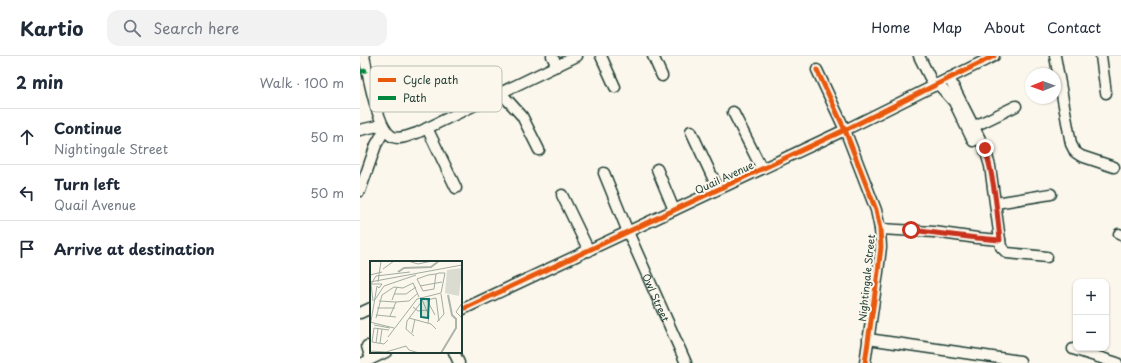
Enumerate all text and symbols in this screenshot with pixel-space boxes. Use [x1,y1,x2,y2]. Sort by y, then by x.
search box [107,10,387,46]
text: Kartio [20,14,83,42]
text: Search here [153,16,239,39]
icon: search [121,17,143,39]
text: Home [871,17,910,38]
text: Map [932,17,962,38]
text: About [984,17,1025,38]
text: Contact [1047,17,1101,38]
legend [370,66,502,112]
north arrow [1025,68,1061,104]
text: 2 min [16,69,63,95]
text: Cycle path [403,71,458,88]
text: Walk · 100 m [260,73,344,92]
text: Path [403,89,427,106]
text: Continue [54,116,122,139]
icon: ahead [16,126,38,148]
text: 50 m [310,127,344,146]
text: Nightingale Street [54,139,168,158]
route end [976,139,994,157]
street label: Quail Avenue [692,157,756,197]
text: Turn left [54,172,120,195]
icon: left [16,182,38,204]
text: 50 m [310,183,344,202]
text: Quail Avenue [54,195,136,214]
route start [902,221,920,239]
street label: Nightingale Street [854,234,878,322]
text: Arrive at destination [54,237,215,260]
icon: arrive [16,238,38,260]
inset map [370,261,462,353]
street label: Owl Street [640,271,674,324]
map controls [1073,279,1109,351]
button: + [1073,279,1109,315]
button: − [1073,315,1109,351]

